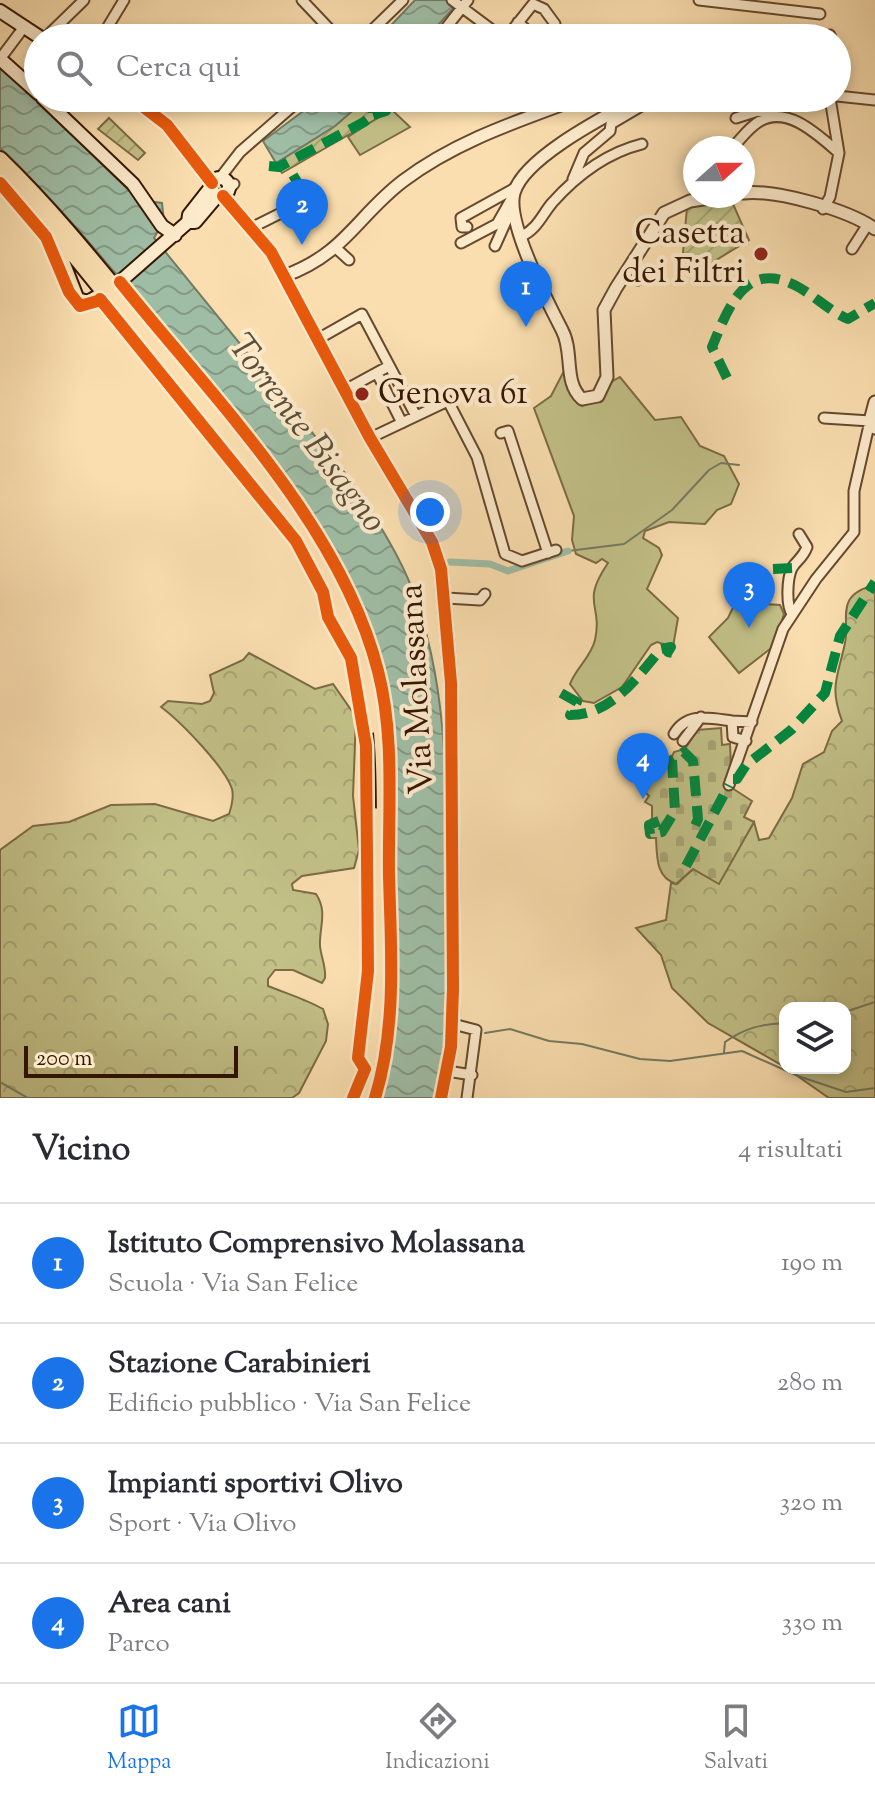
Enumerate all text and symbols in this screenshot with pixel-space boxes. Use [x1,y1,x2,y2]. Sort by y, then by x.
search box [24,24,851,112]
icon: search [52,46,96,90]
text: Cerca qui [116,47,241,90]
north arrow [683,136,755,208]
pin: 2 [276,179,328,245]
place label: Casetta dei Filtri [622,210,745,298]
marker: Casetta dei Filtri [752,245,770,263]
pin: 1 [500,261,552,327]
water label: Torrente Bisagno [214,324,398,544]
place label: Genova 61 [378,370,528,419]
marker: Genova 61 [353,385,371,403]
your location [410,492,450,532]
pin: 3 [723,562,775,628]
street label: Via Molassana [388,583,448,795]
pin: 4 [617,733,669,799]
map controls [779,1002,851,1074]
button: layers [779,1002,851,1074]
scale bar [24,1042,238,1078]
text: 200 m [36,1044,92,1076]
text: Vicino [32,1126,130,1175]
text: 4 risultati [738,1132,843,1169]
text: Istituto Comprensivo Molassana [108,1223,525,1266]
text: 1 [54,1245,62,1282]
text: 190 m [781,1245,843,1282]
text: Scuola · Via San Felice [108,1266,358,1303]
text: Stazione Carabinieri [108,1343,371,1386]
text: 2 [52,1365,64,1402]
text: 280 m [777,1365,843,1402]
text: Edificio pubblico · Via San Felice [108,1386,471,1423]
text: Impianti sportivi Olivo [108,1463,403,1506]
text: 3 [53,1485,63,1522]
text: 320 m [780,1485,843,1522]
text: Sport · Via Olivo [108,1506,297,1543]
text: Area cani [108,1583,231,1626]
text: 4 [51,1605,65,1642]
text: 330 m [781,1605,843,1642]
text: Parco [108,1626,170,1663]
tab: Mappa [107,1699,171,1779]
tab: Indicazioni [385,1699,490,1779]
tab: Salvati [704,1699,768,1779]

